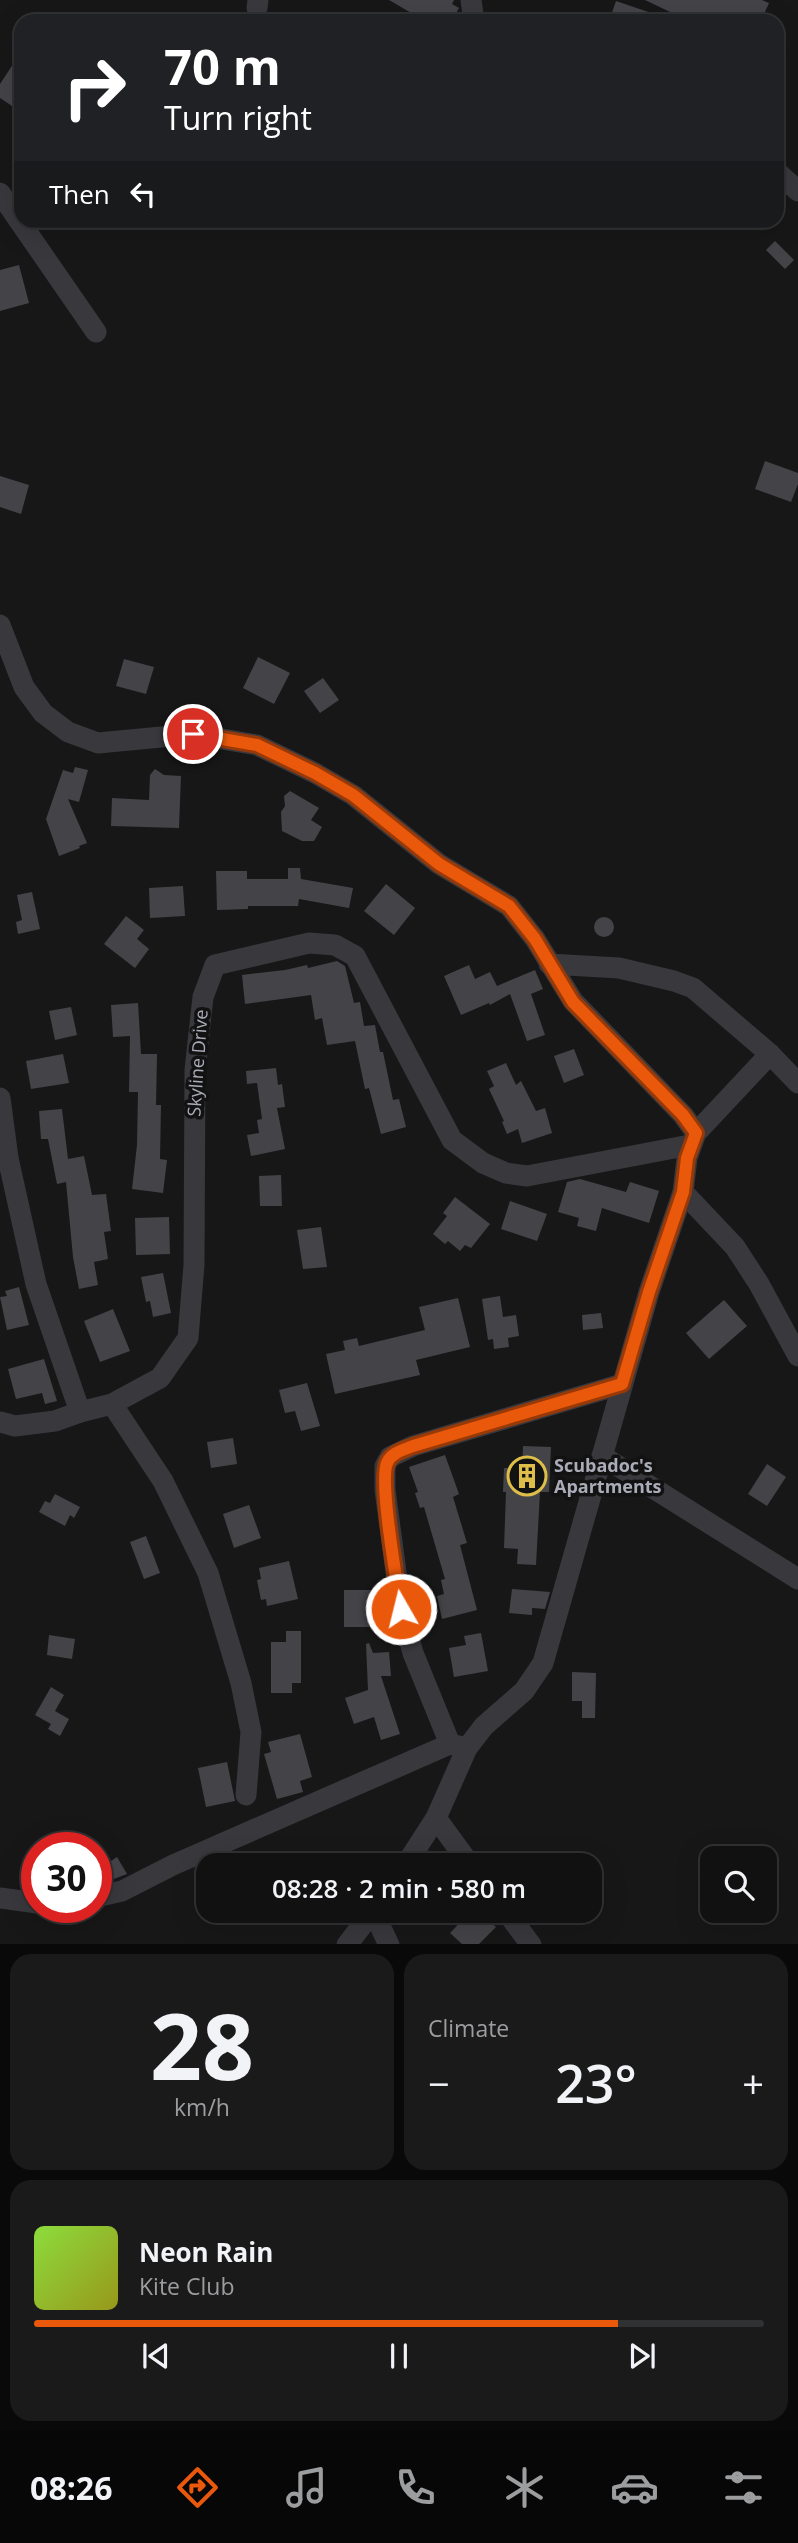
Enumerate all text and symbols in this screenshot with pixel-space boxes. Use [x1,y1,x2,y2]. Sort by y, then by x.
text: 70 m [164,33,281,99]
icon: right [49,42,140,133]
text: Turn right [164,96,312,139]
icon: left [124,175,162,213]
text: Then [49,176,110,212]
pin [163,704,223,764]
icon: arrive [174,715,212,753]
street label: Skyline Drive [181,1009,213,1117]
place label: Scubadoc's Apartments [554,1453,662,1498]
building icon: Scubadoc's Apartments [506,1455,548,1497]
position arrow [364,1572,438,1646]
speed limit sign: 30 [21,1832,112,1923]
map controls [700,1846,777,1923]
button: search [700,1846,777,1923]
text: 08:28 · 2 min · 580 m [272,1870,526,1906]
text: 28 [150,1983,254,2107]
text: Climate [428,2012,509,2044]
text: 23° [555,2047,637,2118]
text: − [428,2057,450,2109]
text: + [742,2057,764,2109]
text: km/h [174,2091,230,2123]
text: Neon Rain [139,2234,273,2270]
text: Kite Club [139,2270,234,2302]
icon: previous [137,2337,175,2375]
icon: pause [380,2337,418,2375]
icon: next [623,2337,661,2375]
icon: directions [173,2463,222,2512]
icon: music [282,2463,331,2512]
icon: phone [391,2463,440,2512]
icon: climate [500,2463,549,2512]
icon: car [610,2463,659,2512]
icon: filters [719,2463,768,2512]
text: 08:26 [30,2466,112,2509]

